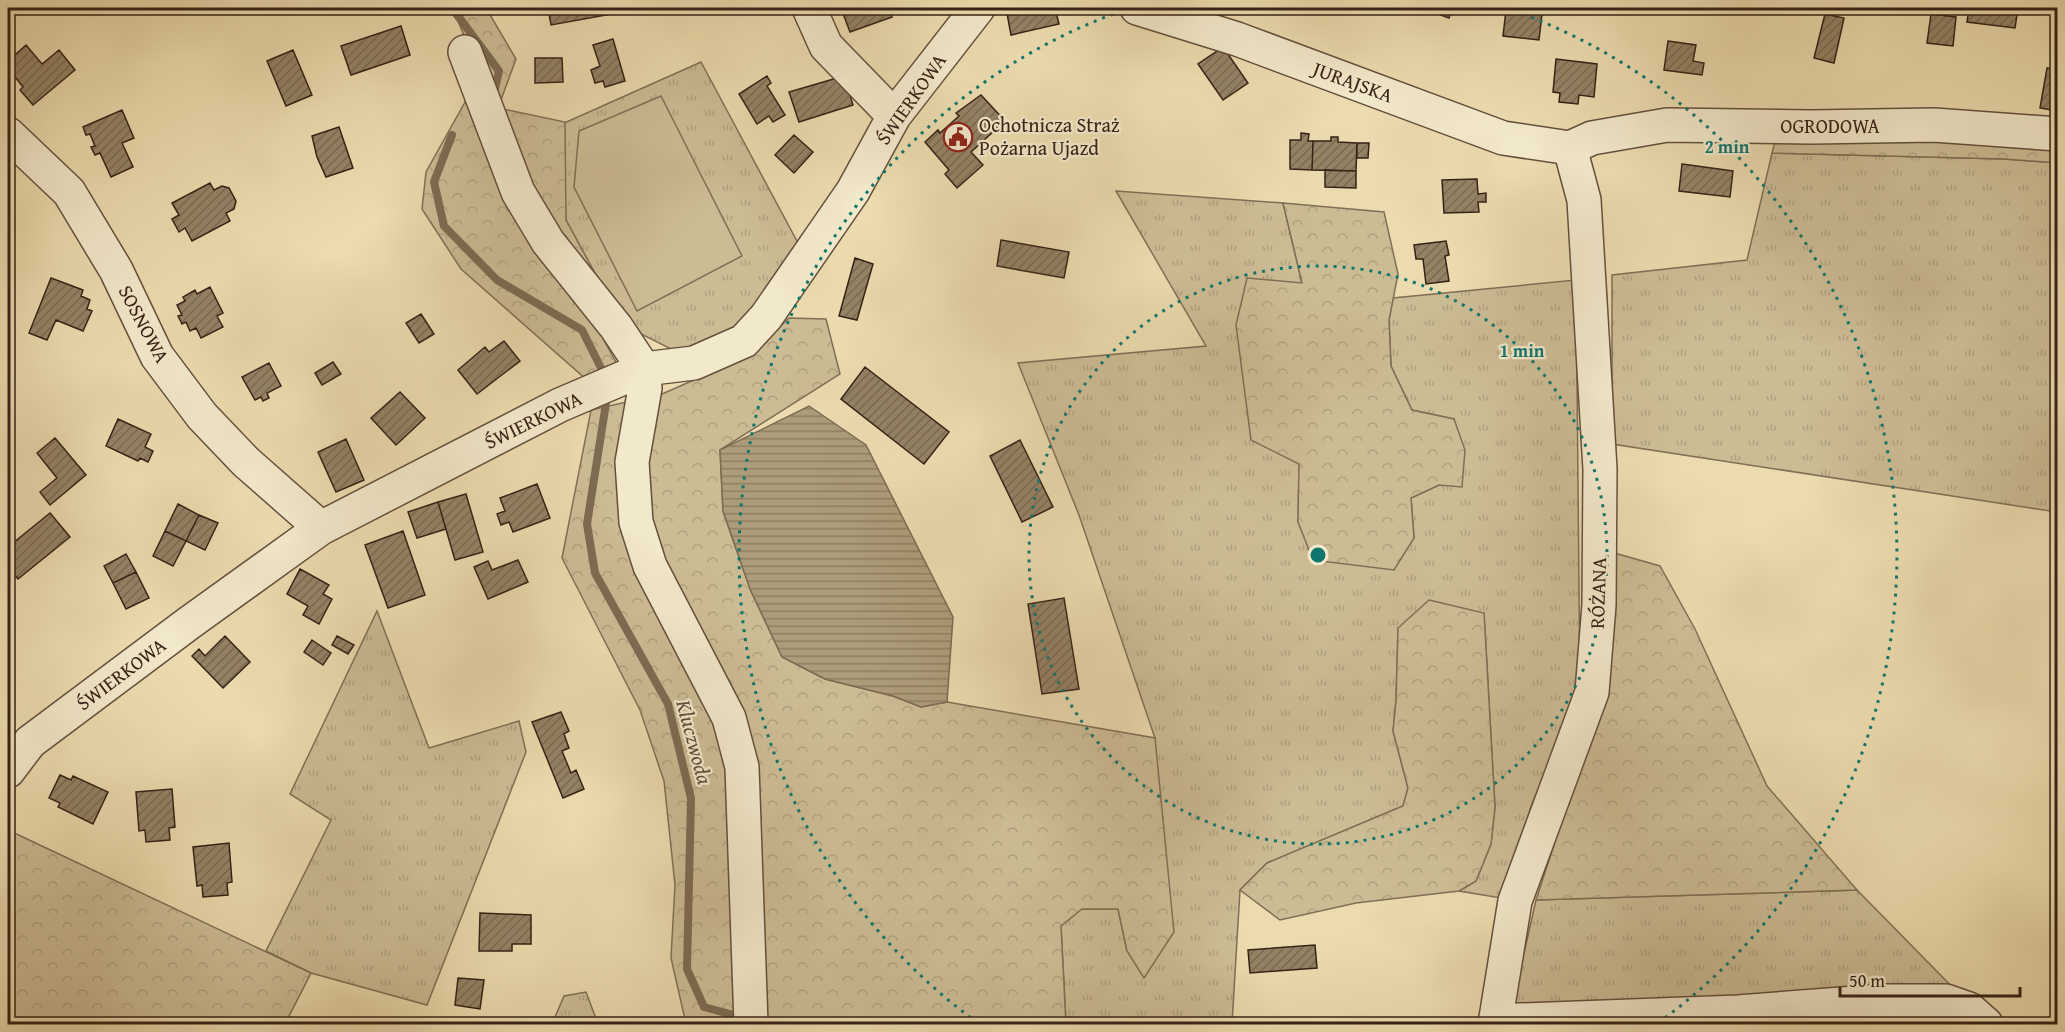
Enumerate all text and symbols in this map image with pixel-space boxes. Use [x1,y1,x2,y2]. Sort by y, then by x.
street label: ŚWIERKOWA [868,47,953,150]
street label: JURAJSKA [1306,53,1397,109]
place label: Ochotnicza Straż Pożarna Ujazd [979,110,1120,162]
street label: OGRODOWA [1780,111,1880,140]
public building icon: Ochotnicza Straż Pożarna Ujazd [942,121,974,153]
text: 2 min [1705,133,1750,160]
street label: SOSNOWA [112,280,177,368]
text: 1 min [1500,337,1545,364]
street label: ŚWIERKOWA [479,383,587,456]
centre of rings [1308,545,1328,565]
street label: RÓŻANA [1582,557,1613,629]
street label: ŚWIERKOWA [70,630,172,717]
water label: Kluczwoda [668,695,721,788]
scale bar [1840,960,2020,998]
text: 50 m [1849,967,1885,994]

